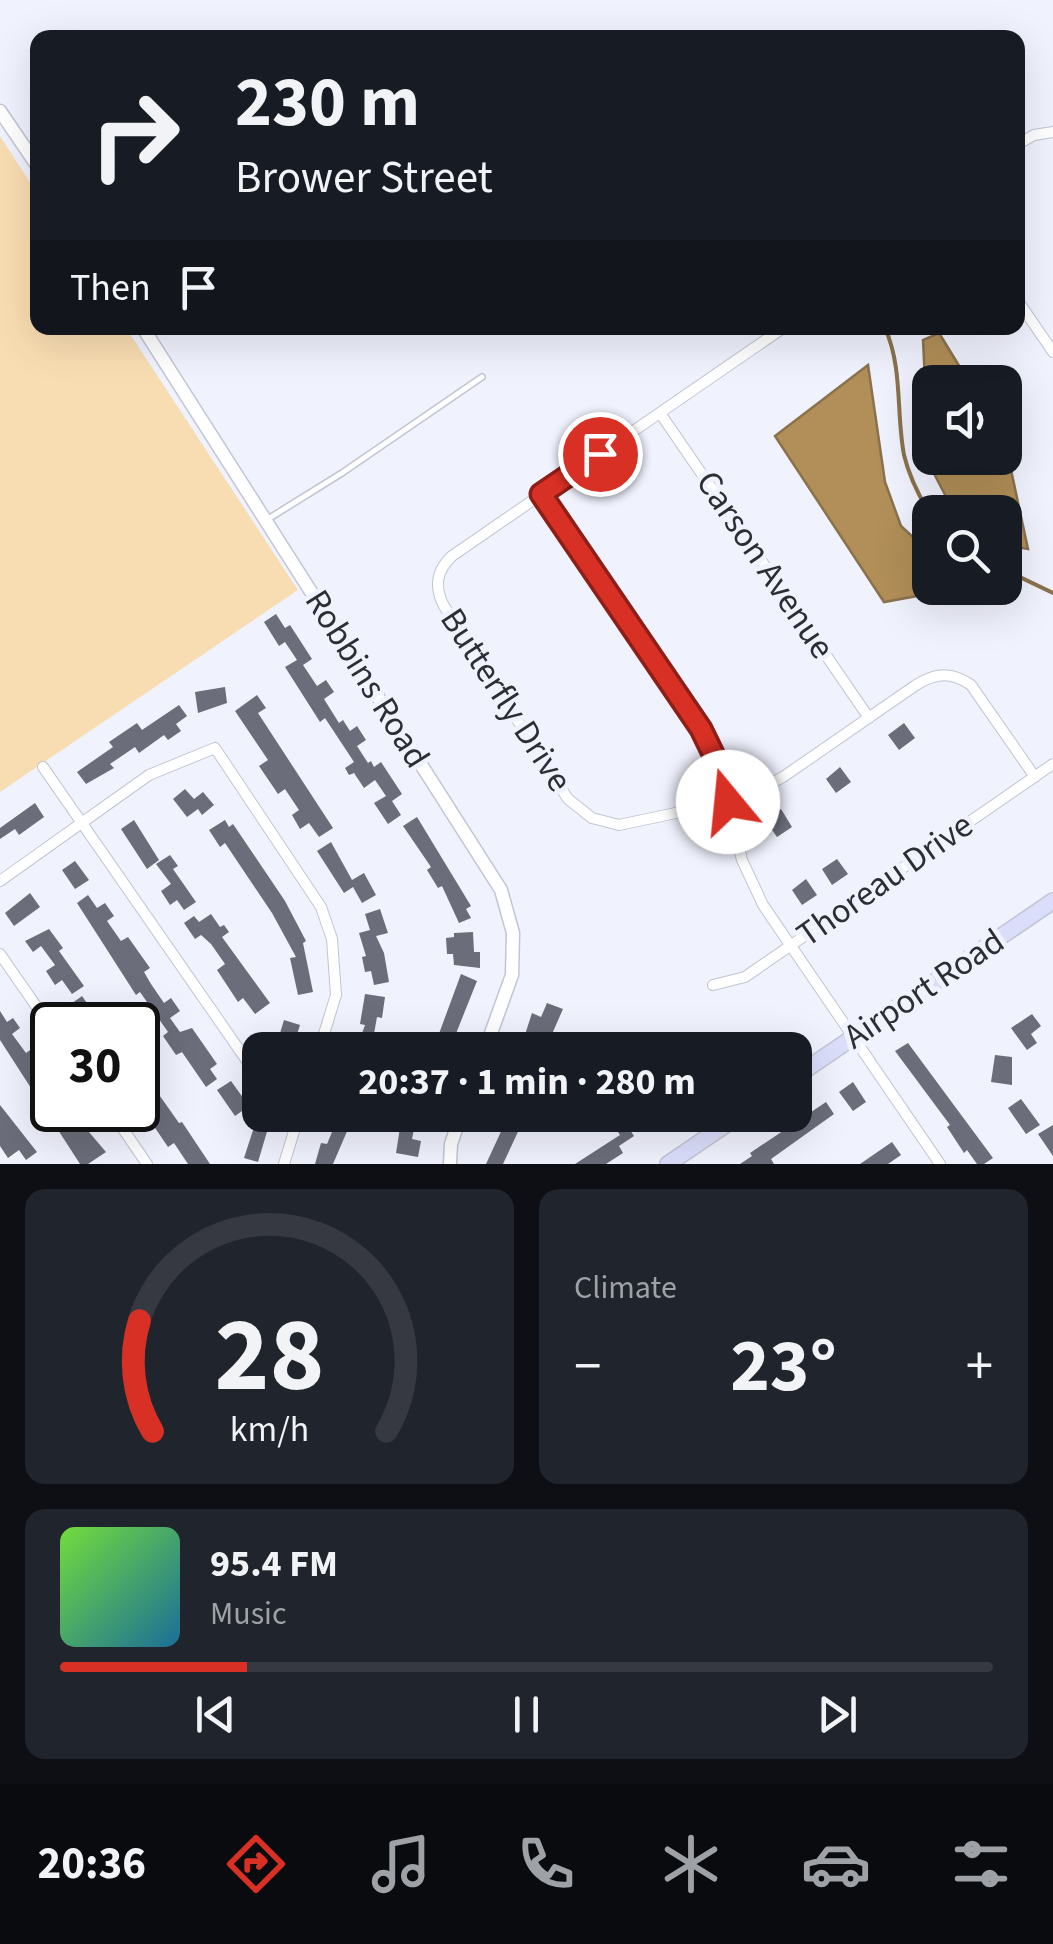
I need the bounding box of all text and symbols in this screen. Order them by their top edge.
text: 230 m [235,53,420,153]
icon: right [70,70,200,200]
text: Brower Street [235,146,493,210]
icon: arrive [171,260,226,315]
text: Then [70,261,151,315]
map controls [912,365,1022,605]
button: sound [912,365,1022,475]
pin [558,412,643,497]
icon: arrive [573,427,628,482]
street label: Carson Avenue [684,461,846,669]
button: search [912,495,1022,605]
street label: Robbins Road [292,580,442,778]
street label: Butterfly Drive [428,598,584,802]
position arrow [676,750,780,854]
street label: Thoreau Drive [787,801,983,959]
street label: Airport Road [834,917,1014,1061]
speed limit sign: 30 [30,1002,160,1132]
text: 20:37 · 1 min · 280 m [358,1055,696,1109]
text: Climate [574,1265,677,1311]
text: 28 [215,1283,324,1431]
text: 23° [730,1313,837,1420]
text: − [574,1328,601,1406]
text: + [966,1328,993,1406]
text: km/h [230,1404,309,1455]
text: 95.4 FM [210,1537,338,1591]
text: Music [210,1591,287,1637]
icon: previous [188,1687,243,1742]
icon: pause [499,1687,554,1742]
icon: next [810,1687,865,1742]
icon: directions [221,1829,291,1899]
icon: music [366,1829,436,1899]
icon: phone [511,1829,581,1899]
icon: climate [656,1829,726,1899]
icon: car [801,1829,871,1899]
icon: filters [946,1829,1016,1899]
text: 20:36 [37,1832,146,1896]

